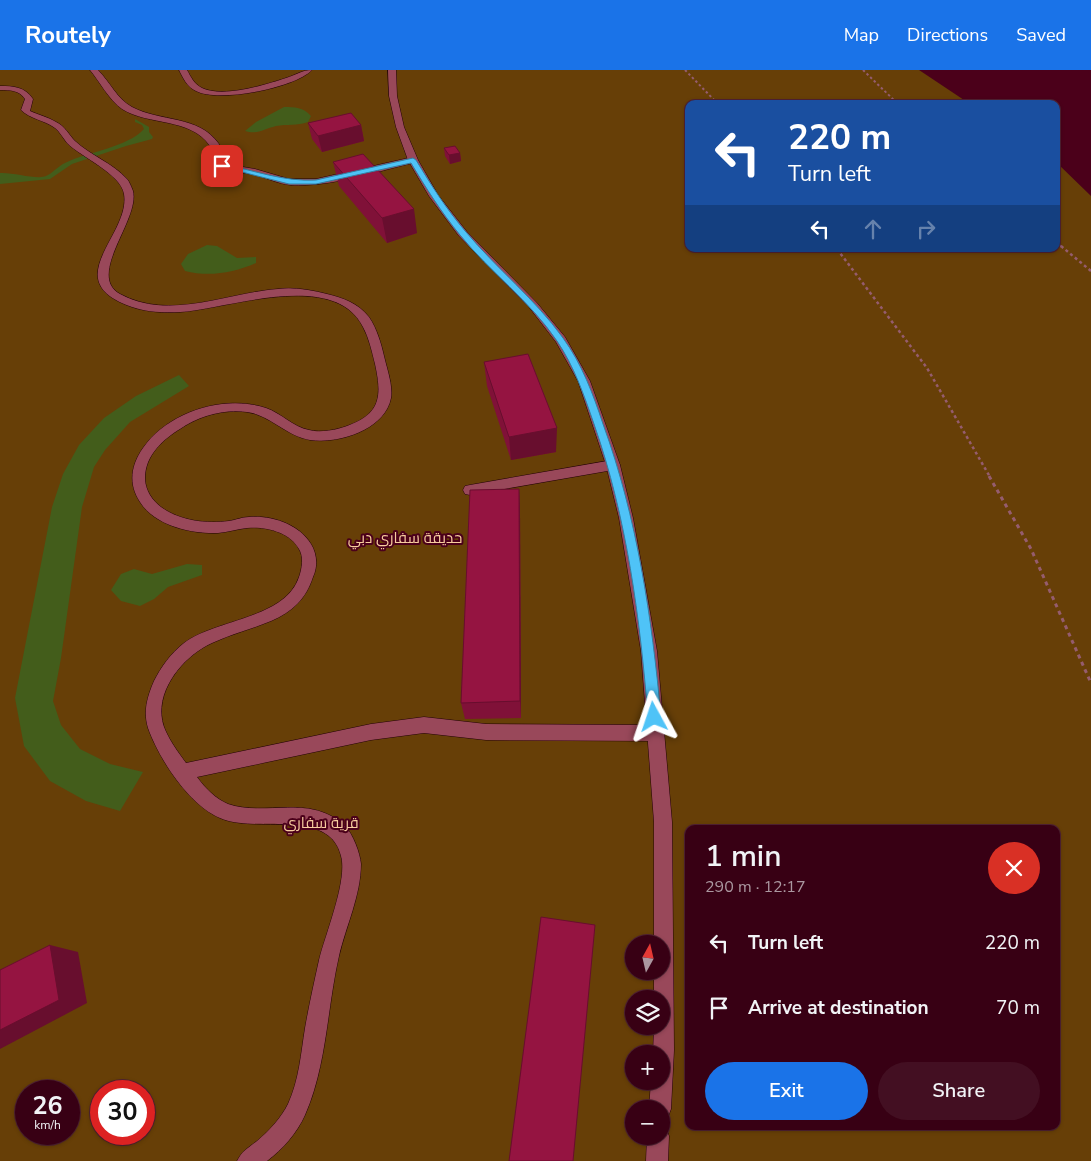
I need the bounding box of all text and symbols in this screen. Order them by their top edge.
text: Routely [25,19,111,51]
text: Map [844,23,879,47]
text: Directions [907,23,988,47]
text: Saved [1016,23,1066,47]
text: 220 m [788,114,891,161]
icon: left [705,120,770,185]
pin [201,145,243,187]
icon: arrive [208,152,236,180]
text: Turn left [788,159,871,189]
icon: left [806,215,834,243]
icon: ahead [859,215,887,243]
icon: right [912,215,940,243]
park label: حديقة سفاري دبي [348,528,462,550]
position arrow [627,690,679,742]
park label: قرية سفاري [283,813,359,835]
text: 1 min [705,836,781,877]
button: close [988,842,1040,894]
text: 290 m · 12:17 [705,876,806,898]
icon: left [705,929,733,957]
text: Turn left [748,930,823,956]
text: 220 m [985,930,1040,956]
north arrow [625,935,670,980]
map controls [625,935,670,1145]
button: layers [625,990,670,1035]
icon: arrive [705,994,733,1022]
text: Arrive at destination [748,995,929,1021]
text: 70 m [996,995,1040,1021]
button: + [625,1045,670,1090]
button: Exit [705,1062,868,1120]
button: Share [878,1062,1040,1120]
speed limit sign: 30 [90,1080,155,1145]
text: 26 [32,1089,63,1123]
button: − [625,1100,670,1145]
text: km/h [34,1117,61,1133]

